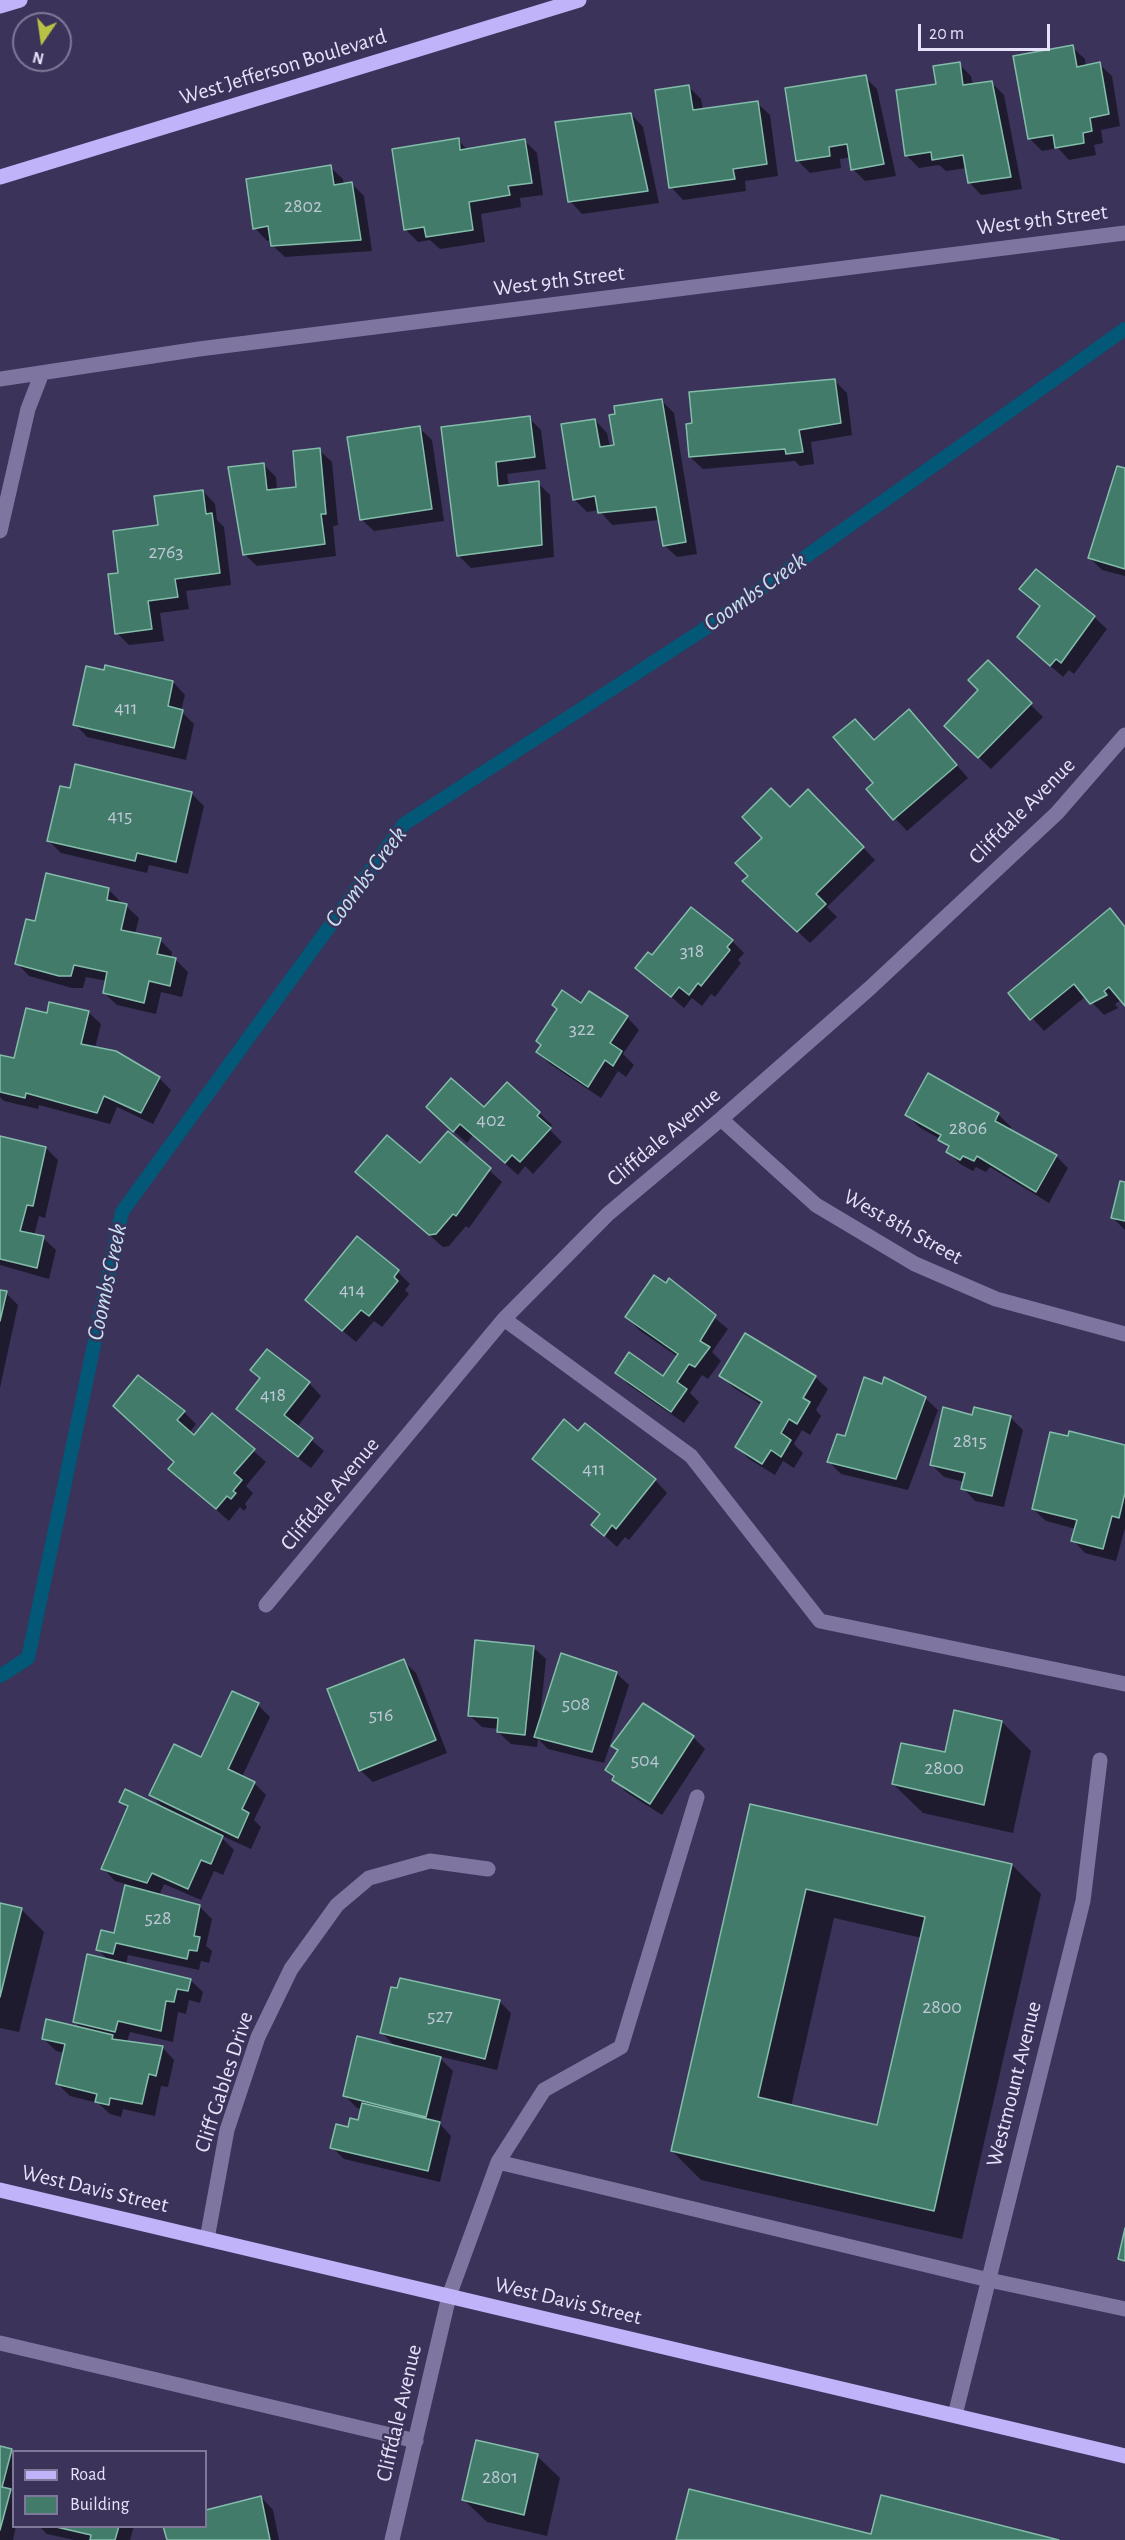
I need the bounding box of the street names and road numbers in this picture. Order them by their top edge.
street label: West Jefferson Boulevard [177,23,389,111]
street label: West 9th Street [975,199,1109,241]
street label: West 9th Street [492,260,626,302]
street label: Cliffdale Avenue [963,752,1081,870]
street label: Cliffdale Avenue [602,1082,726,1192]
street label: West 8th Street [839,1183,967,1271]
street label: Cliffdale Avenue [275,1432,385,1556]
street label: Westmount Avenue [981,1999,1047,2169]
street label: Cliff Gables Drive [189,2008,259,2156]
street label: West Davis Street [19,2159,171,2219]
street label: West Davis Street [492,2271,644,2331]
street label: Cliffdale Avenue [370,2342,428,2484]

